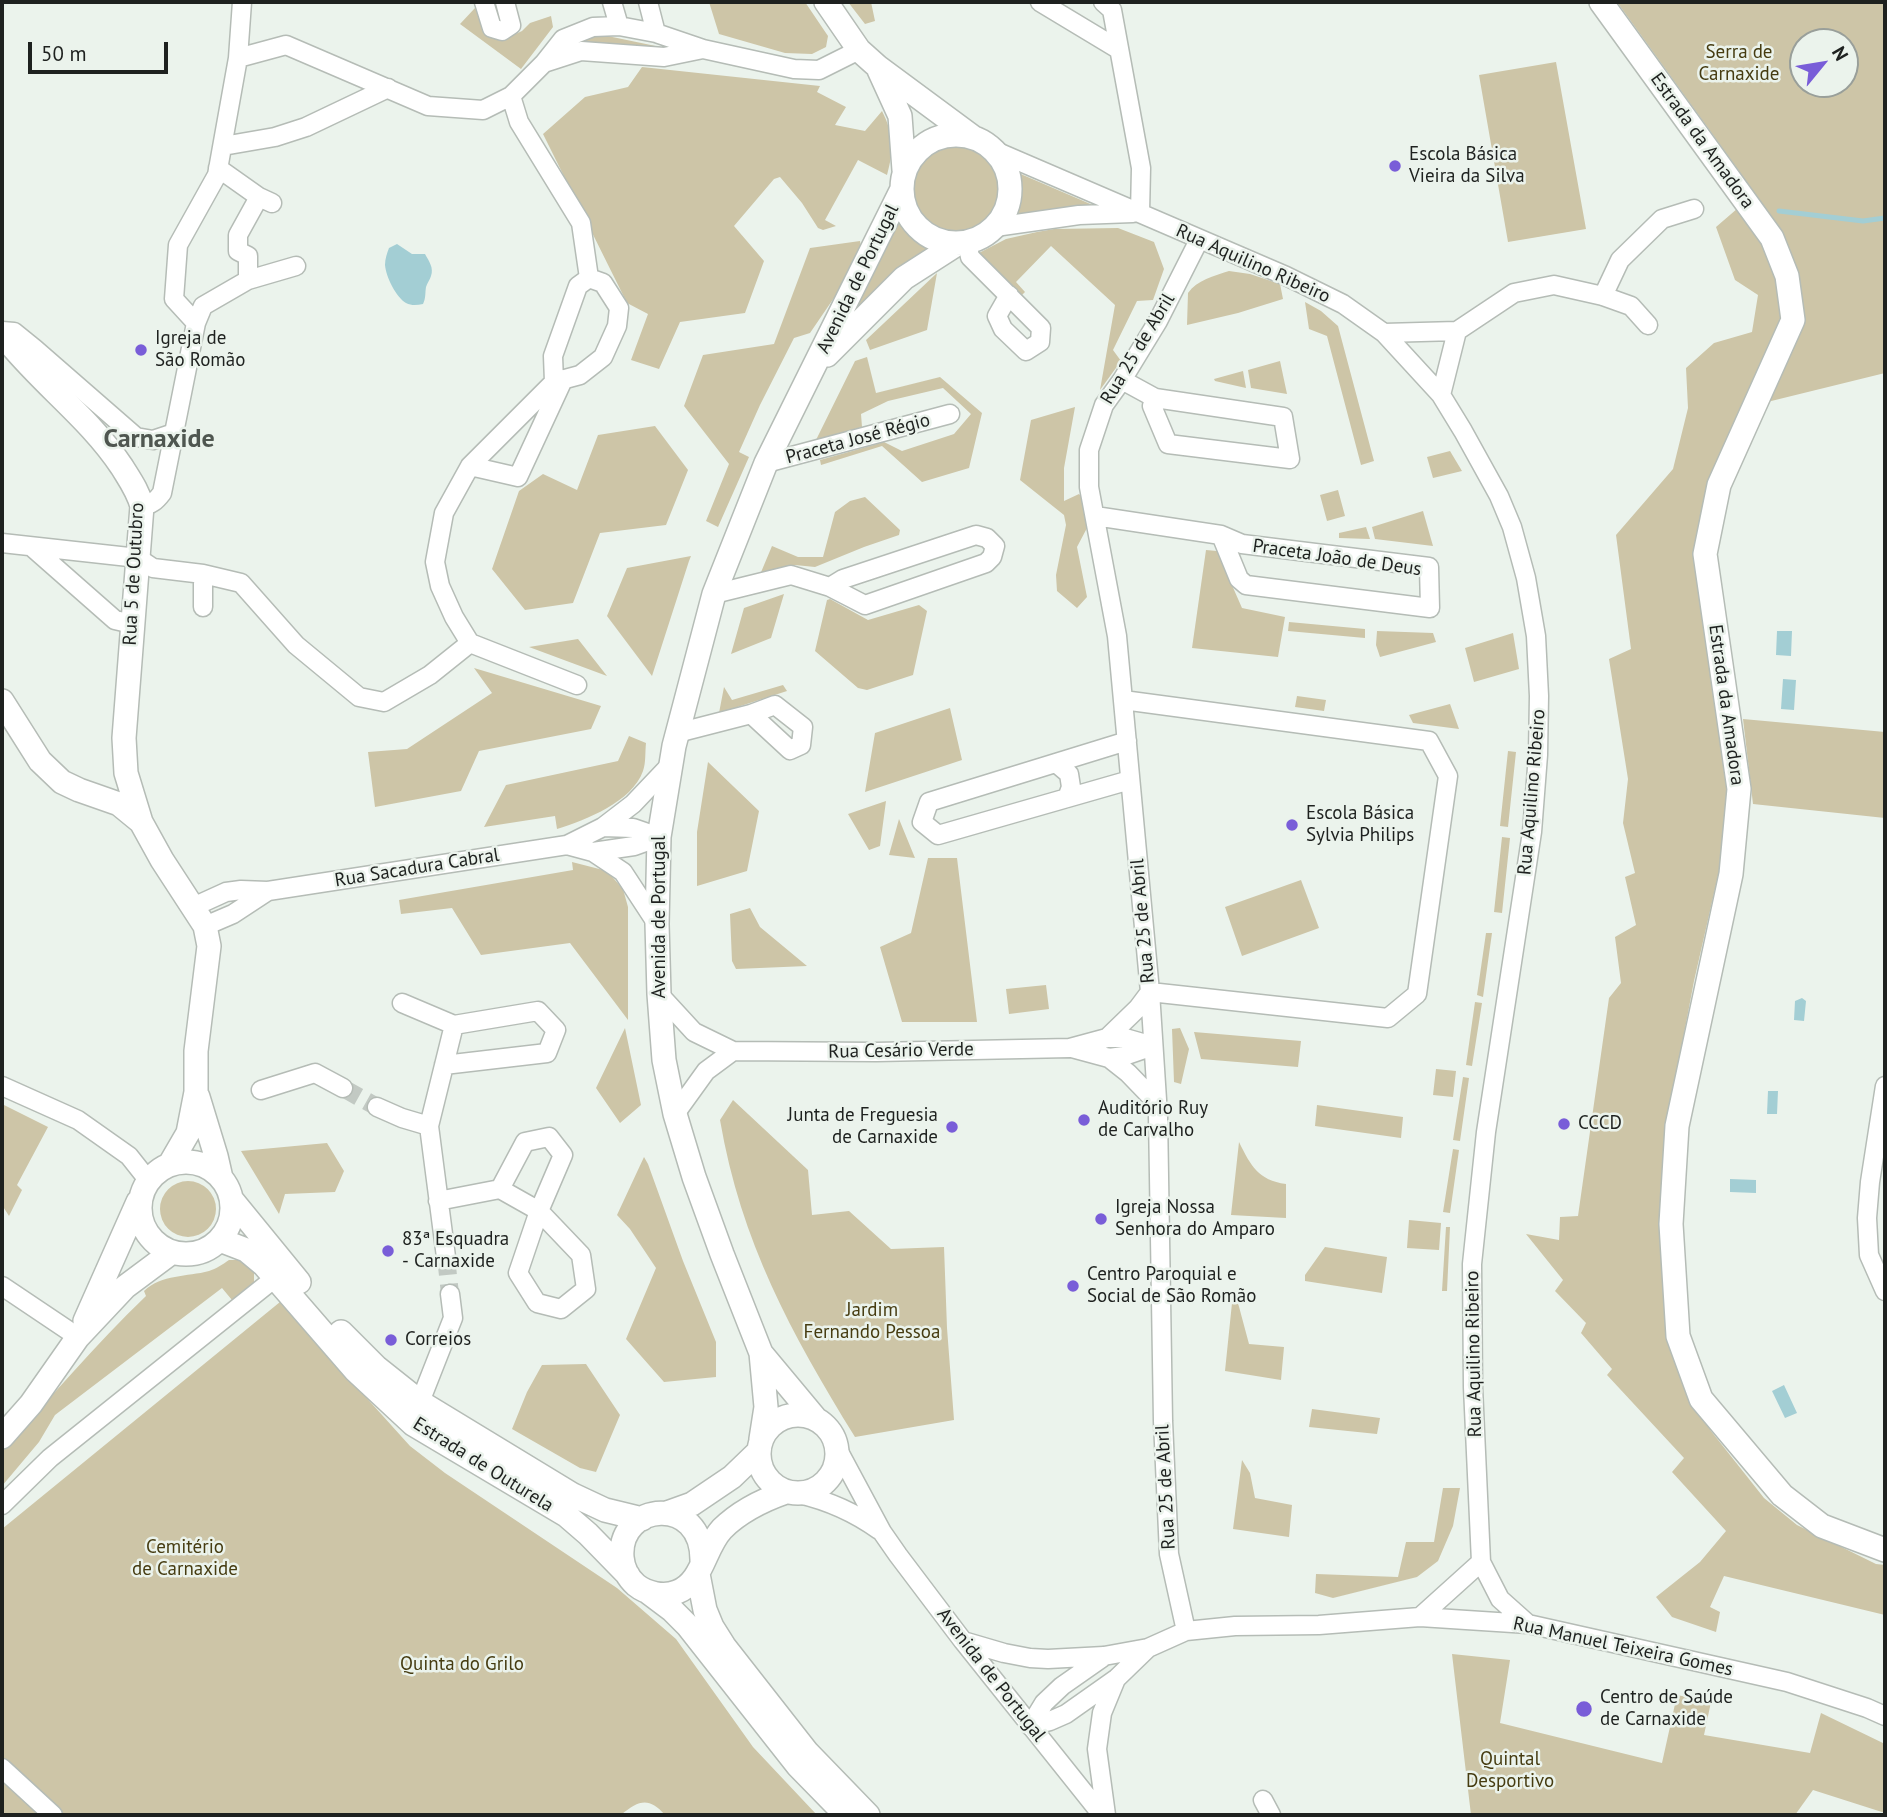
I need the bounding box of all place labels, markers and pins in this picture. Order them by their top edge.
place label: Escola Básica Vieira da Silva [1409,144,1525,188]
marker: Escola Básica Vieira da Silva [1387,158,1403,174]
place label: Igreja de São Romão [155,328,245,372]
marker: Igreja de São Romão [133,342,149,358]
place label: Escola Básica Sylvia Philips [1306,803,1414,847]
marker: Escola Básica Sylvia Philips [1284,817,1300,833]
place label: Auditório Ruy de Carvalho [1098,1098,1208,1142]
place label: Junta de Freguesia de Carnaxide [788,1105,938,1149]
marker: Auditório Ruy de Carvalho [1076,1112,1092,1128]
place label: CCCD [1578,1113,1622,1135]
marker: CCCD [1556,1116,1572,1132]
marker: Junta de Freguesia de Carnaxide [944,1119,960,1135]
place label: Igreja Nossa Senhora do Amparo [1115,1197,1275,1241]
marker: Igreja Nossa Senhora do Amparo [1093,1211,1109,1227]
place label: 83ª Esquadra - Carnaxide [402,1229,509,1273]
marker: 83ª Esquadra - Carnaxide [380,1243,396,1259]
place label: Centro Paroquial e Social de São Romão [1087,1264,1256,1308]
marker: Centro Paroquial e Social de São Romão [1065,1278,1081,1294]
place label: Correios [405,1329,471,1351]
marker: Correios [383,1332,399,1348]
place label: Centro de Saúde de Carnaxide [1600,1687,1733,1731]
marker: Centro de Saúde de Carnaxide [1574,1699,1594,1719]

